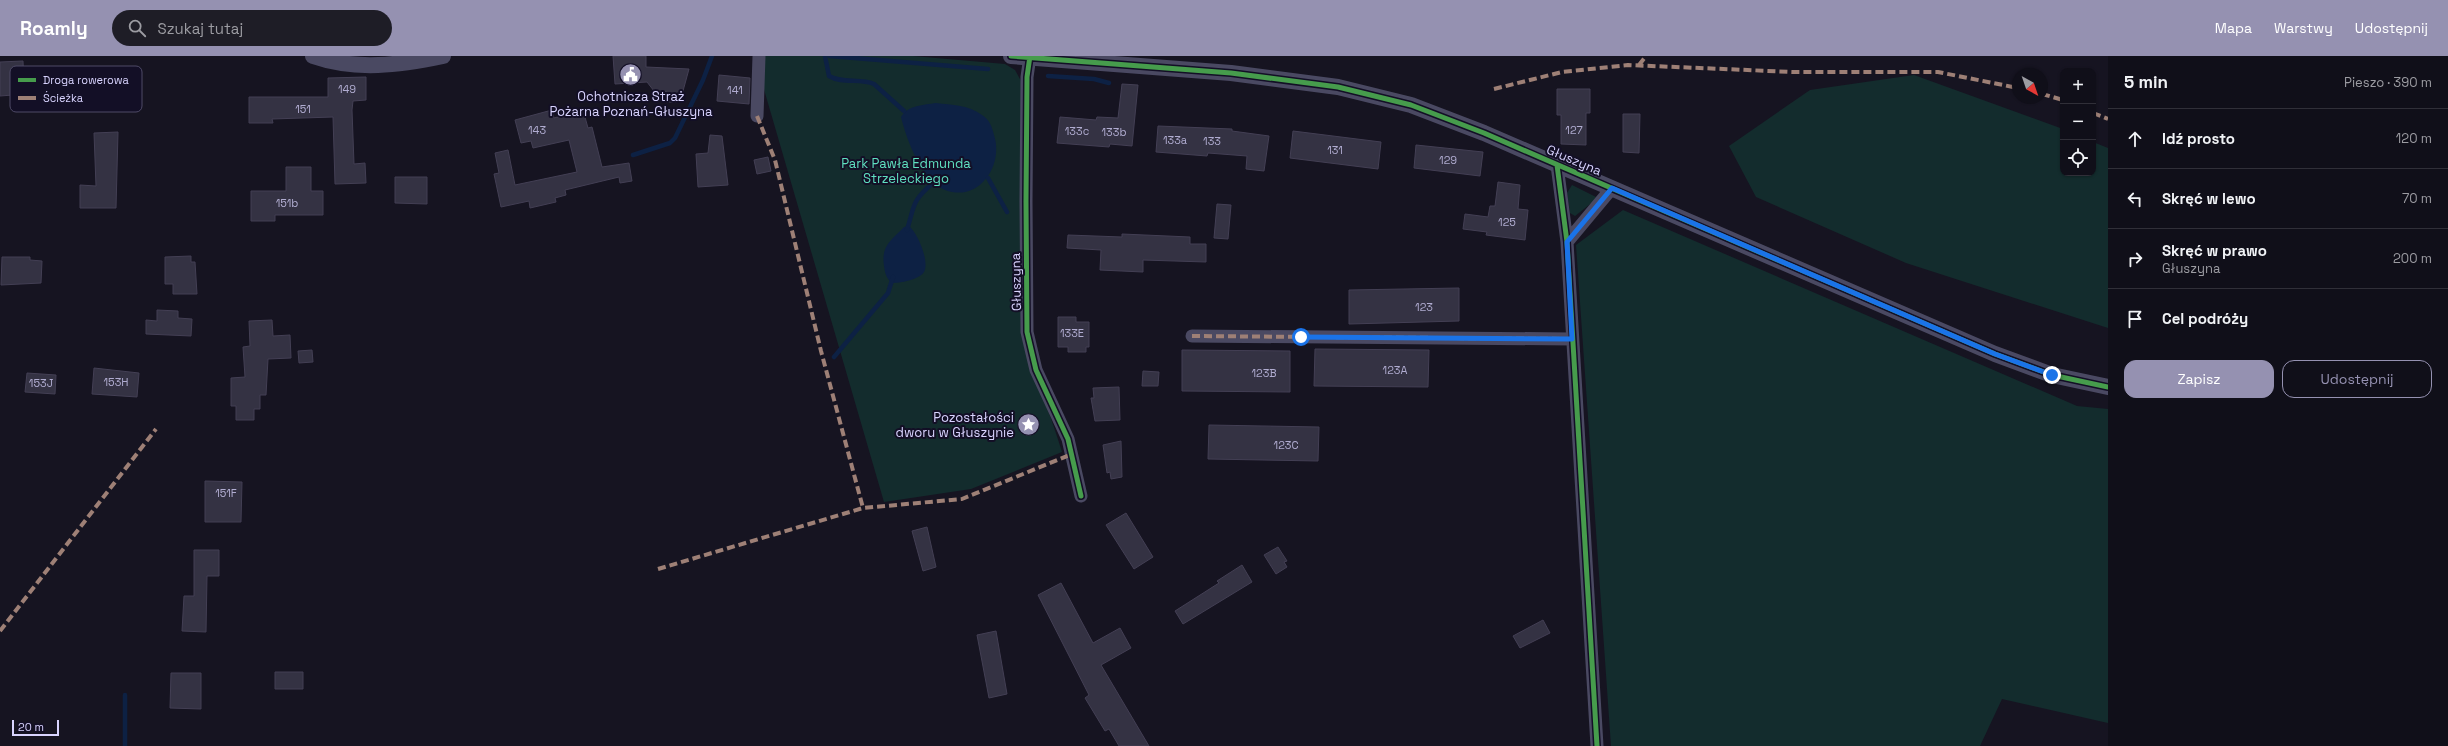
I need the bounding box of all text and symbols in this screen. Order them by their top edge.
search box [112,10,392,46]
text: Roamly [20,16,88,41]
icon: search [126,17,148,39]
text: Szukaj tutaj [158,19,243,38]
text: Mapa [2215,19,2252,37]
text: Warstwy [2274,19,2333,37]
text: Udostępnij [2355,19,2428,37]
public building icon: Ochotnicza Straż Pożarna Poznań-Głuszyna [618,61,644,87]
legend [10,66,142,112]
north arrow [2012,68,2048,104]
map controls [2060,68,2096,176]
button: + [2060,68,2096,104]
text: 5 min [2124,71,2168,93]
text: Droga rowerowa [43,73,129,87]
text: Pieszo · 390 m [2344,74,2432,91]
house number: 149 [338,82,356,96]
house number: 141 [727,83,743,97]
place label: Ochotnicza Straż Pożarna Poznań-Głuszyna [549,88,713,120]
text: Ścieżka [43,90,84,105]
house number: 151 [295,102,311,116]
button: − [2060,104,2096,140]
house number: 143 [528,123,546,137]
house number: 127 [1565,123,1583,137]
house number: 133c [1065,124,1089,138]
house number: 133b [1102,125,1126,139]
icon: ahead [2124,128,2146,150]
text: Idź prosto [2162,129,2235,148]
text: 120 m [2396,130,2432,147]
house number: 133a [1163,133,1188,147]
house number: 133 [1203,134,1221,148]
button: locate [2060,140,2096,176]
street label: Głuszyna [1544,141,1605,179]
house number: 131 [1327,143,1343,157]
house number: 129 [1439,153,1457,167]
park label: Park Pawła Edmunda Strzeleckiego [841,155,971,187]
icon: left [2124,188,2146,210]
text: Skręć w lewo [2162,189,2256,208]
text: 70 m [2402,190,2432,207]
house number: 151b [276,196,298,210]
house number: 125 [1498,215,1516,229]
text: Skręć w prawo [2162,241,2267,260]
icon: right [2124,248,2146,270]
text: 200 m [2393,250,2432,267]
street label: Głuszyna [1007,252,1025,311]
text: Głuszyna [2162,260,2220,277]
house number: 123 [1415,300,1433,314]
icon: arrive [2124,308,2146,330]
text: Cel podróży [2162,309,2248,328]
house number: 133E [1060,326,1084,340]
route start [1292,328,1310,346]
button: Zapisz [2124,360,2274,398]
button: Udostępnij [2282,360,2432,398]
house number: 123A [1383,363,1407,377]
house number: 123B [1251,366,1277,380]
route end [2043,366,2061,384]
house number: 153H [103,375,129,389]
house number: 153J [29,376,54,390]
place label: Pozostałości dworu w Głuszynie [896,409,1014,441]
place icon: Pozostałości dworu w Głuszynie [1016,411,1042,437]
house number: 123C [1274,438,1298,452]
house number: 151F [215,486,237,500]
scale bar [12,718,59,737]
text: 20 m [18,720,44,734]

